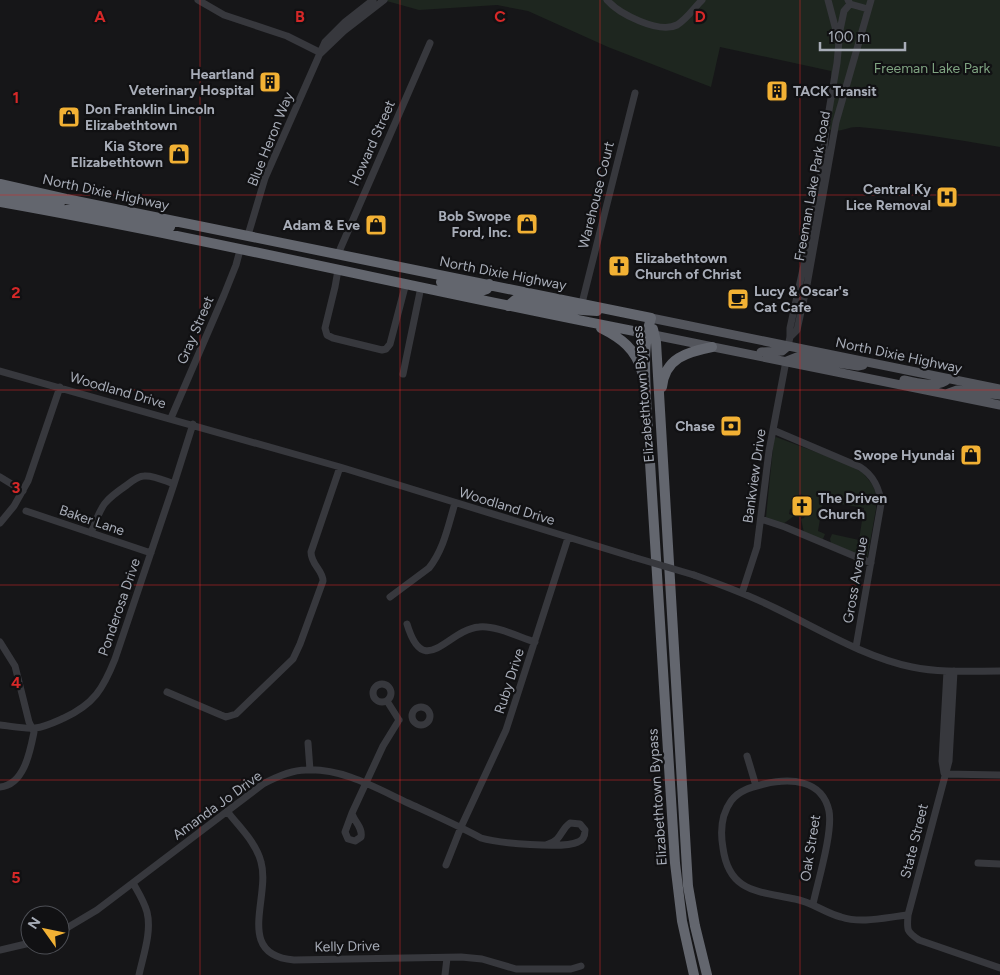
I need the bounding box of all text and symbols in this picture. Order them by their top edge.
text: A [94,7,106,26]
text: B [295,7,305,26]
text: C [494,7,506,26]
text: D [694,7,706,26]
scale bar [820,20,905,52]
text: 100 m [828,28,870,46]
park label: Freeman Lake Park [874,60,990,77]
place label: Heartland Veterinary Hospital [129,66,254,99]
building icon: Heartland Veterinary Hospital [258,70,282,94]
building icon: TACK Transit [765,79,789,103]
place label: TACK Transit [793,83,877,100]
text: 1 [13,88,19,107]
street label: Blue Heron Way [244,89,297,189]
street label: Howard Street [346,98,399,189]
place label: Don Franklin Lincoln Elizabethtown [85,101,215,134]
shop icon: Don Franklin Lincoln Elizabethtown [57,105,81,129]
street label: Freeman Lake Park Road [791,110,834,263]
place label: Kia Store Elizabethtown [71,138,163,171]
street label: Warehouse Court [575,140,618,250]
shop icon: Kia Store Elizabethtown [167,142,191,166]
street label: North Dixie Highway [41,171,171,214]
place label: Central Ky Lice Removal [846,181,932,214]
hospital icon: Central Ky Lice Removal [935,185,959,209]
place label: Bob Swope Ford, Inc. [438,208,511,241]
shop icon: Bob Swope Ford, Inc. [515,212,539,236]
shop icon: Adam & Eve [364,213,388,237]
place label: Adam & Eve [283,217,360,234]
place label: Elizabethtown Church of Christ [635,250,742,283]
street label: North Dixie Highway [438,253,568,294]
church icon: Elizabethtown Church of Christ [607,254,631,278]
text: 2 [11,283,21,302]
place label: Lucy & Oscar's Cat Cafe [754,283,849,316]
cafe icon: Lucy & Oscar's Cat Cafe [726,287,750,311]
street label: Gray Street [173,294,217,367]
street label: Elizabethtown Bypass [629,325,658,463]
street label: North Dixie Highway [834,334,964,377]
street label: Woodland Drive [68,369,168,412]
bank icon: Chase [719,414,743,438]
place label: Chase [675,418,715,435]
street label: Bankview Drive [739,427,770,524]
shop icon: Swope Hyundai [959,443,983,467]
place label: Swope Hyundai [853,447,955,464]
text: 3 [12,478,21,497]
street label: Woodland Drive [457,484,557,529]
place label: The Driven Church [818,490,887,523]
church icon: The Driven Church [790,494,814,518]
street label: Baker Lane [57,501,127,540]
street label: Gross Avenue [840,535,872,625]
street label: Ponderosa Drive [95,556,144,658]
street label: Ruby Drive [491,646,528,716]
text: 4 [11,673,21,692]
street label: Elizabethtown Bypass [644,728,671,866]
street label: Amanda Jo Drive [169,767,266,844]
street label: State Street [897,802,932,880]
street label: Oak Street [797,813,824,883]
text: 5 [11,868,21,887]
north arrow [20,905,70,955]
text: N [24,914,45,932]
street label: Kelly Drive [314,937,380,956]

